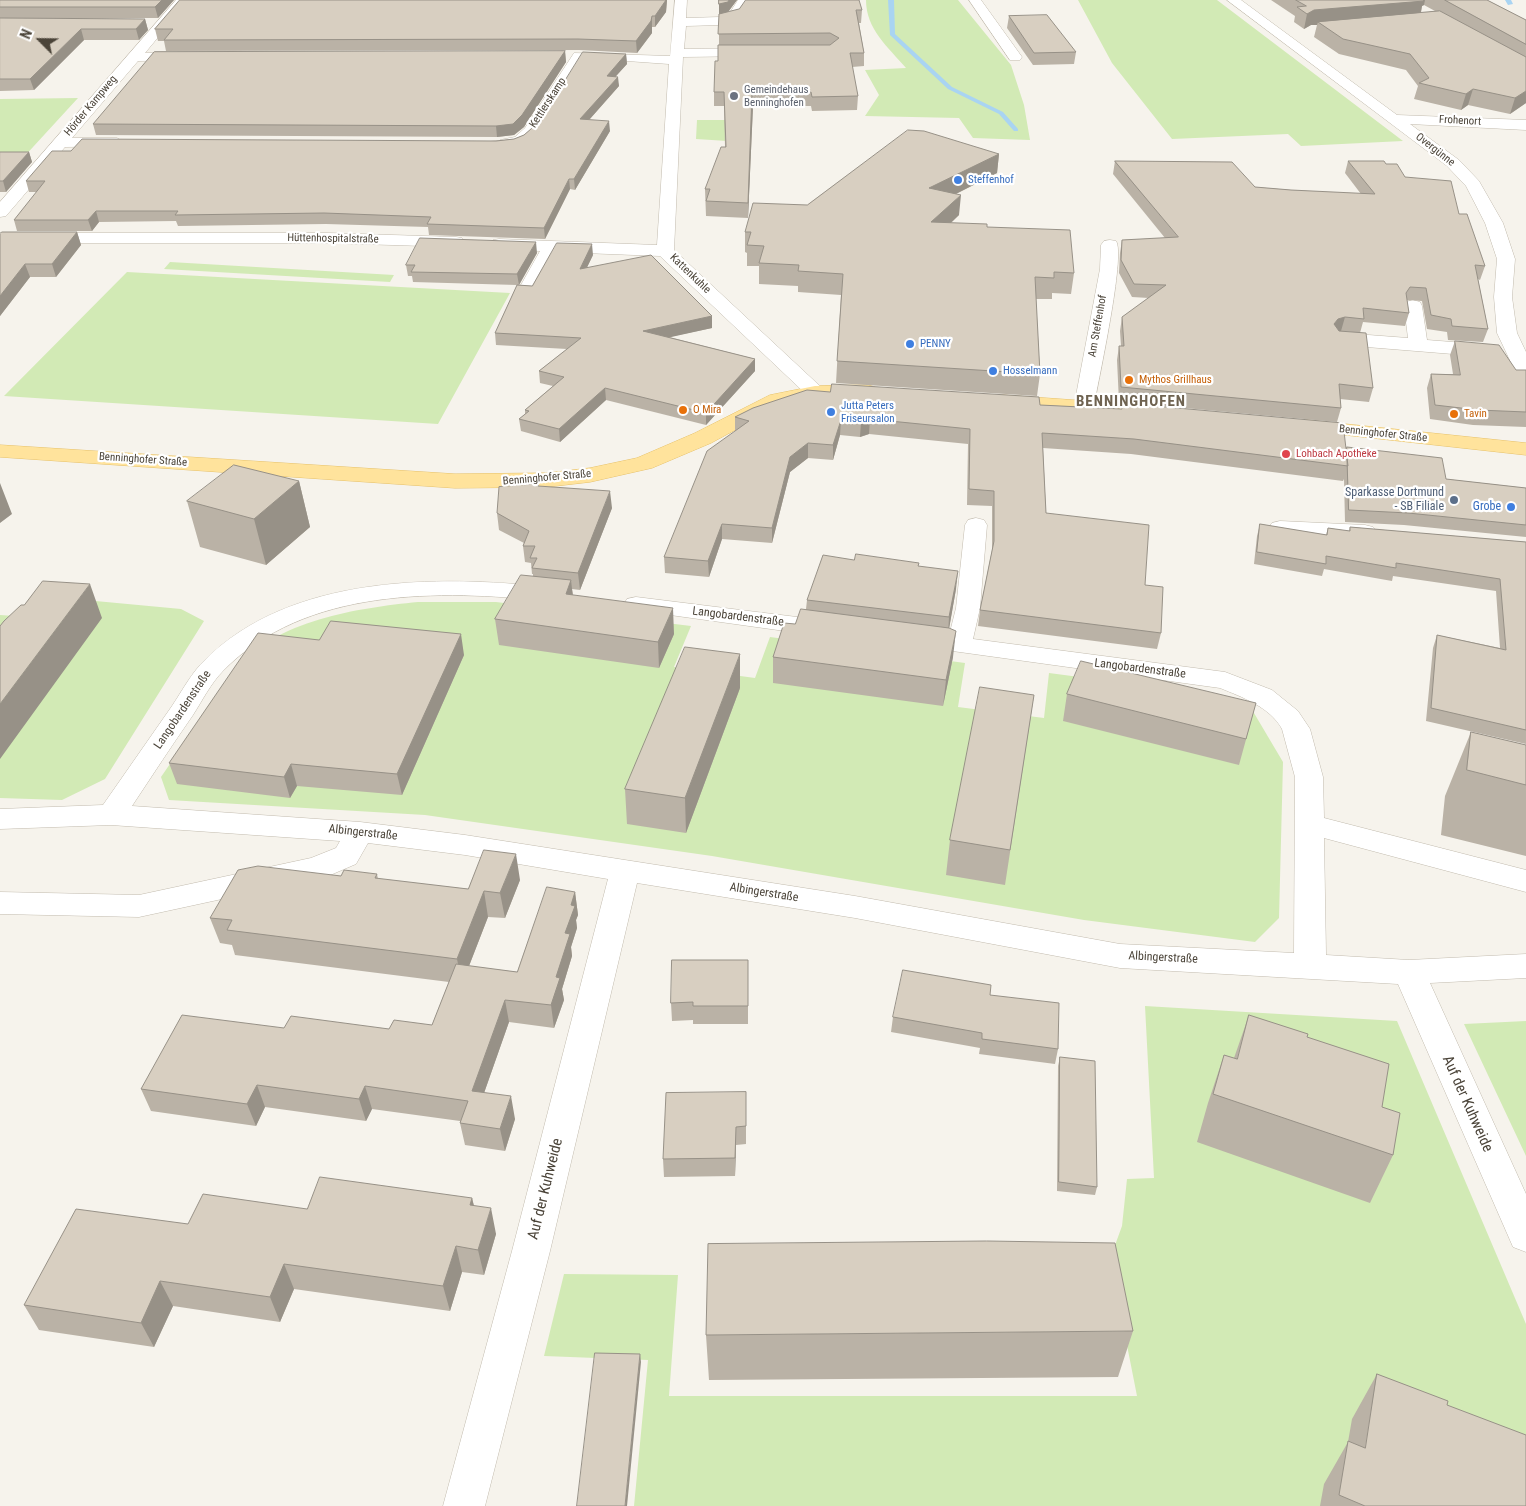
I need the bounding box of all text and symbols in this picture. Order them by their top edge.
north arrow [15,15,65,65]
text: N [17,27,35,41]
street label: Hörder Kampweg [62,73,120,139]
street label: Kettlerskamp [527,75,569,131]
place label: Gemeindehaus Benninghofen [744,83,808,109]
marker: Gemeindehaus Benninghofen [728,90,740,102]
street label: Frohenort [1439,113,1481,129]
street label: Overgünne [1413,131,1457,169]
place label: Steffenhof [968,173,1014,187]
marker: Steffenhof [952,174,964,186]
street label: Hüttenhospitalstraße [287,232,379,246]
street label: Kattenkuhle [667,251,713,297]
street label: Am Steffenhof [1086,294,1110,358]
place label: PENNY [920,337,951,351]
marker: PENNY [904,338,916,350]
place label: Hosselmann [1003,364,1057,378]
marker: Hosselmann [987,365,999,377]
place label: Mythos Grillhaus [1139,373,1212,387]
marker: Mythos Grillhaus [1123,374,1135,386]
district label: BENNINGHOFEN [1074,393,1188,411]
place label: Jutta Peters Friseursalon [841,399,895,425]
place label: O Mira [693,403,721,417]
marker: O Mira [677,404,689,416]
marker: Jutta Peters Friseursalon [825,406,837,418]
place label: Tavin [1464,407,1487,421]
marker: Tavin [1448,408,1460,420]
street label: Benninghofer Straße [1338,423,1428,445]
place label: Lohbach Apotheke [1296,447,1377,461]
marker: Lohbach Apotheke [1280,448,1292,460]
street label: Benninghofer Straße [98,450,188,470]
street label: Benninghofer Straße [502,468,592,488]
place label: Sparkasse Dortmund - SB Filiale [1345,486,1444,514]
marker: Sparkasse Dortmund - SB Filiale [1448,494,1460,506]
place label: Grobe [1473,500,1501,514]
marker: Grobe [1505,501,1517,513]
street label: Langobardenstraße [692,604,784,630]
street label: Langobardenstraße [1094,656,1186,682]
street label: Langobardenstraße [151,668,215,752]
street label: Albingerstraße [328,822,398,844]
street label: Albingerstraße [729,880,799,906]
street label: Albingerstraße [1128,949,1198,967]
street label: Auf der Kuhweide [1438,1053,1496,1155]
street label: Auf der Kuhweide [525,1137,567,1241]

